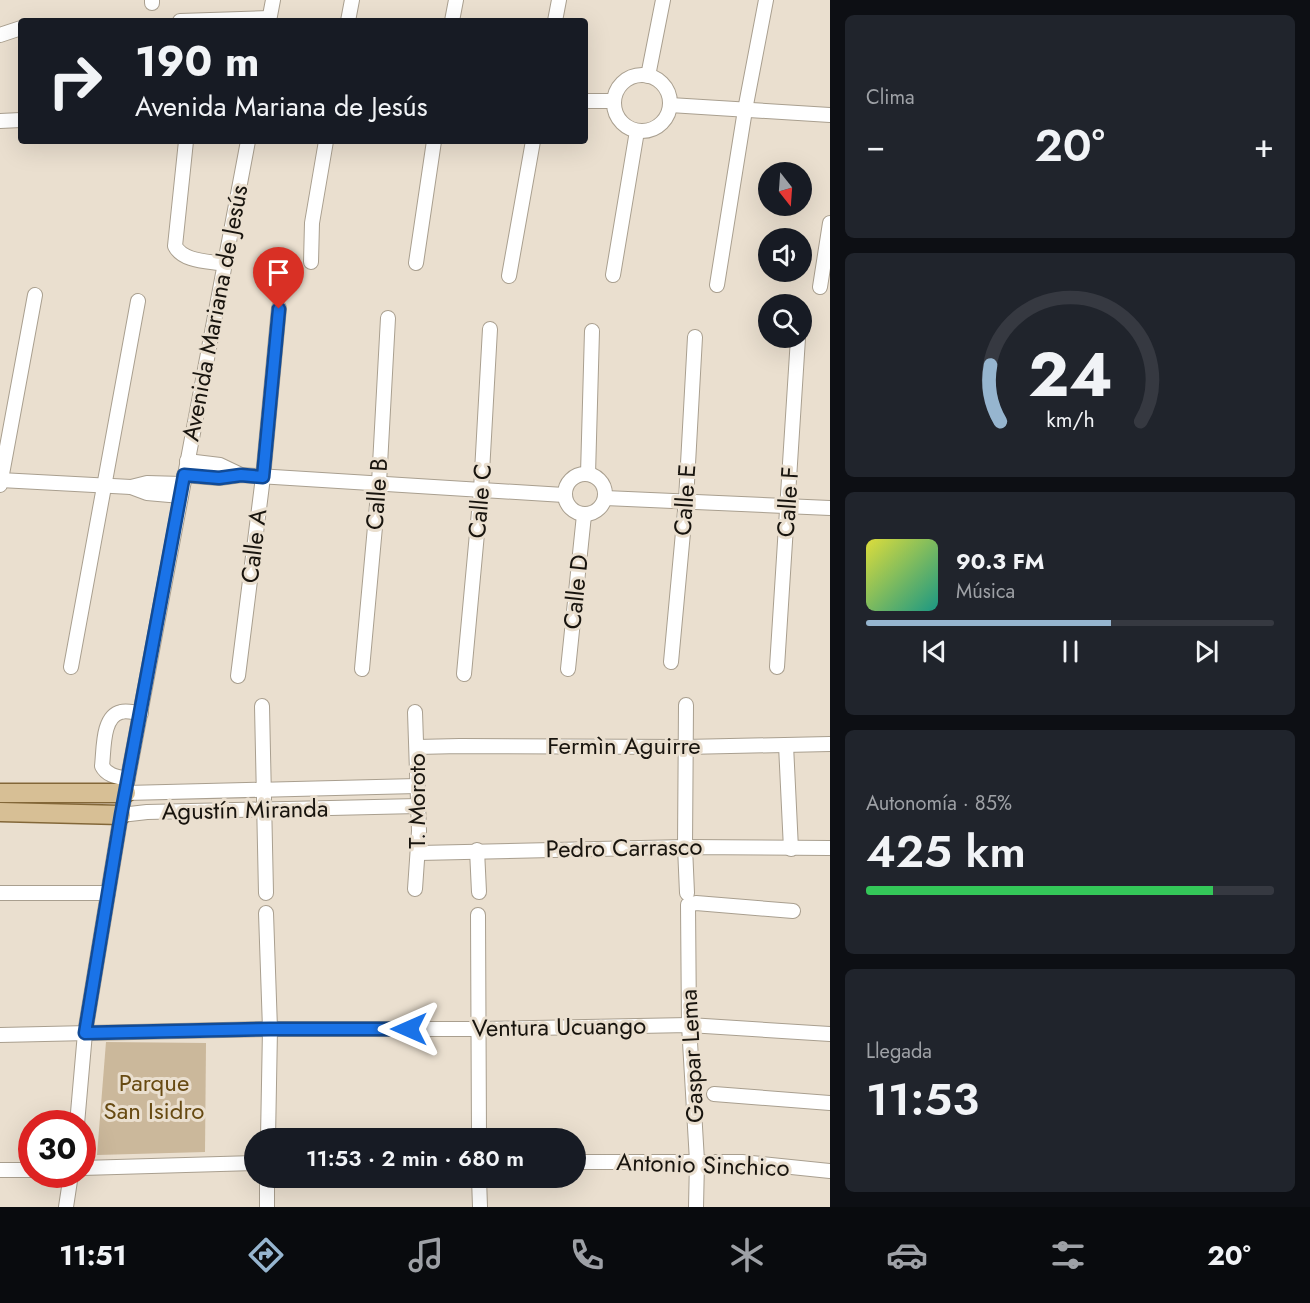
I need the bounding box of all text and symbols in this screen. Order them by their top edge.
text: 190 m [135,31,259,92]
icon: right [36,42,114,120]
text: Clima [866,83,915,112]
text: Avenida Mariana de Jesús [135,87,428,126]
text: 20° [1034,113,1105,178]
text: − [866,122,885,169]
text: + [1254,122,1274,169]
north arrow [758,162,812,216]
map controls [758,162,812,348]
street label: Avenida Mariana de Jesús [173,182,257,444]
button: sound [758,228,812,282]
pin [253,247,304,309]
icon: arrive [262,256,295,289]
button: search [758,294,812,348]
text: 24 [1028,329,1112,419]
text: km/h [1046,405,1094,436]
street label: Calle B [357,457,396,531]
street label: Calle C [459,462,500,540]
street label: Calle E [665,463,704,537]
street label: Calle F [768,466,807,538]
street label: Calle A [232,507,275,585]
text: 90.3 FM [956,545,1044,577]
street label: Calle D [554,553,597,631]
text: Música [956,577,1015,606]
icon: previous [918,635,951,668]
icon: pause [1054,635,1087,668]
icon: next [1190,635,1223,668]
street label: Fermìn Aguirre [547,728,701,763]
street label: T. Moroto [399,753,434,849]
text: Autonomía · 85% [866,789,1012,818]
street label: Agustín Miranda [161,791,329,828]
text: 425 km [866,819,1026,884]
street label: Pedro Carrasco [545,829,703,866]
street label: Gaspar Lema [671,988,712,1124]
position arrow [377,997,441,1061]
street label: Ventura Ucuango [472,1007,646,1046]
text: Llegada [866,1037,932,1066]
park label: Parque San Isidro [104,1065,204,1128]
text: 11:53 [866,1067,979,1132]
speed limit sign: 30 [18,1110,96,1188]
text: 11:53 · 2 min · 680 m [306,1142,524,1174]
street label: Antonio Sinchico [616,1144,790,1185]
icon: directions [245,1234,287,1276]
icon: music [405,1234,447,1276]
icon: phone [566,1234,608,1276]
icon: climate [726,1234,768,1276]
icon: car [886,1234,928,1276]
icon: filters [1047,1234,1089,1276]
text: 11:51 [59,1236,127,1275]
text: 20° [1207,1236,1251,1275]

